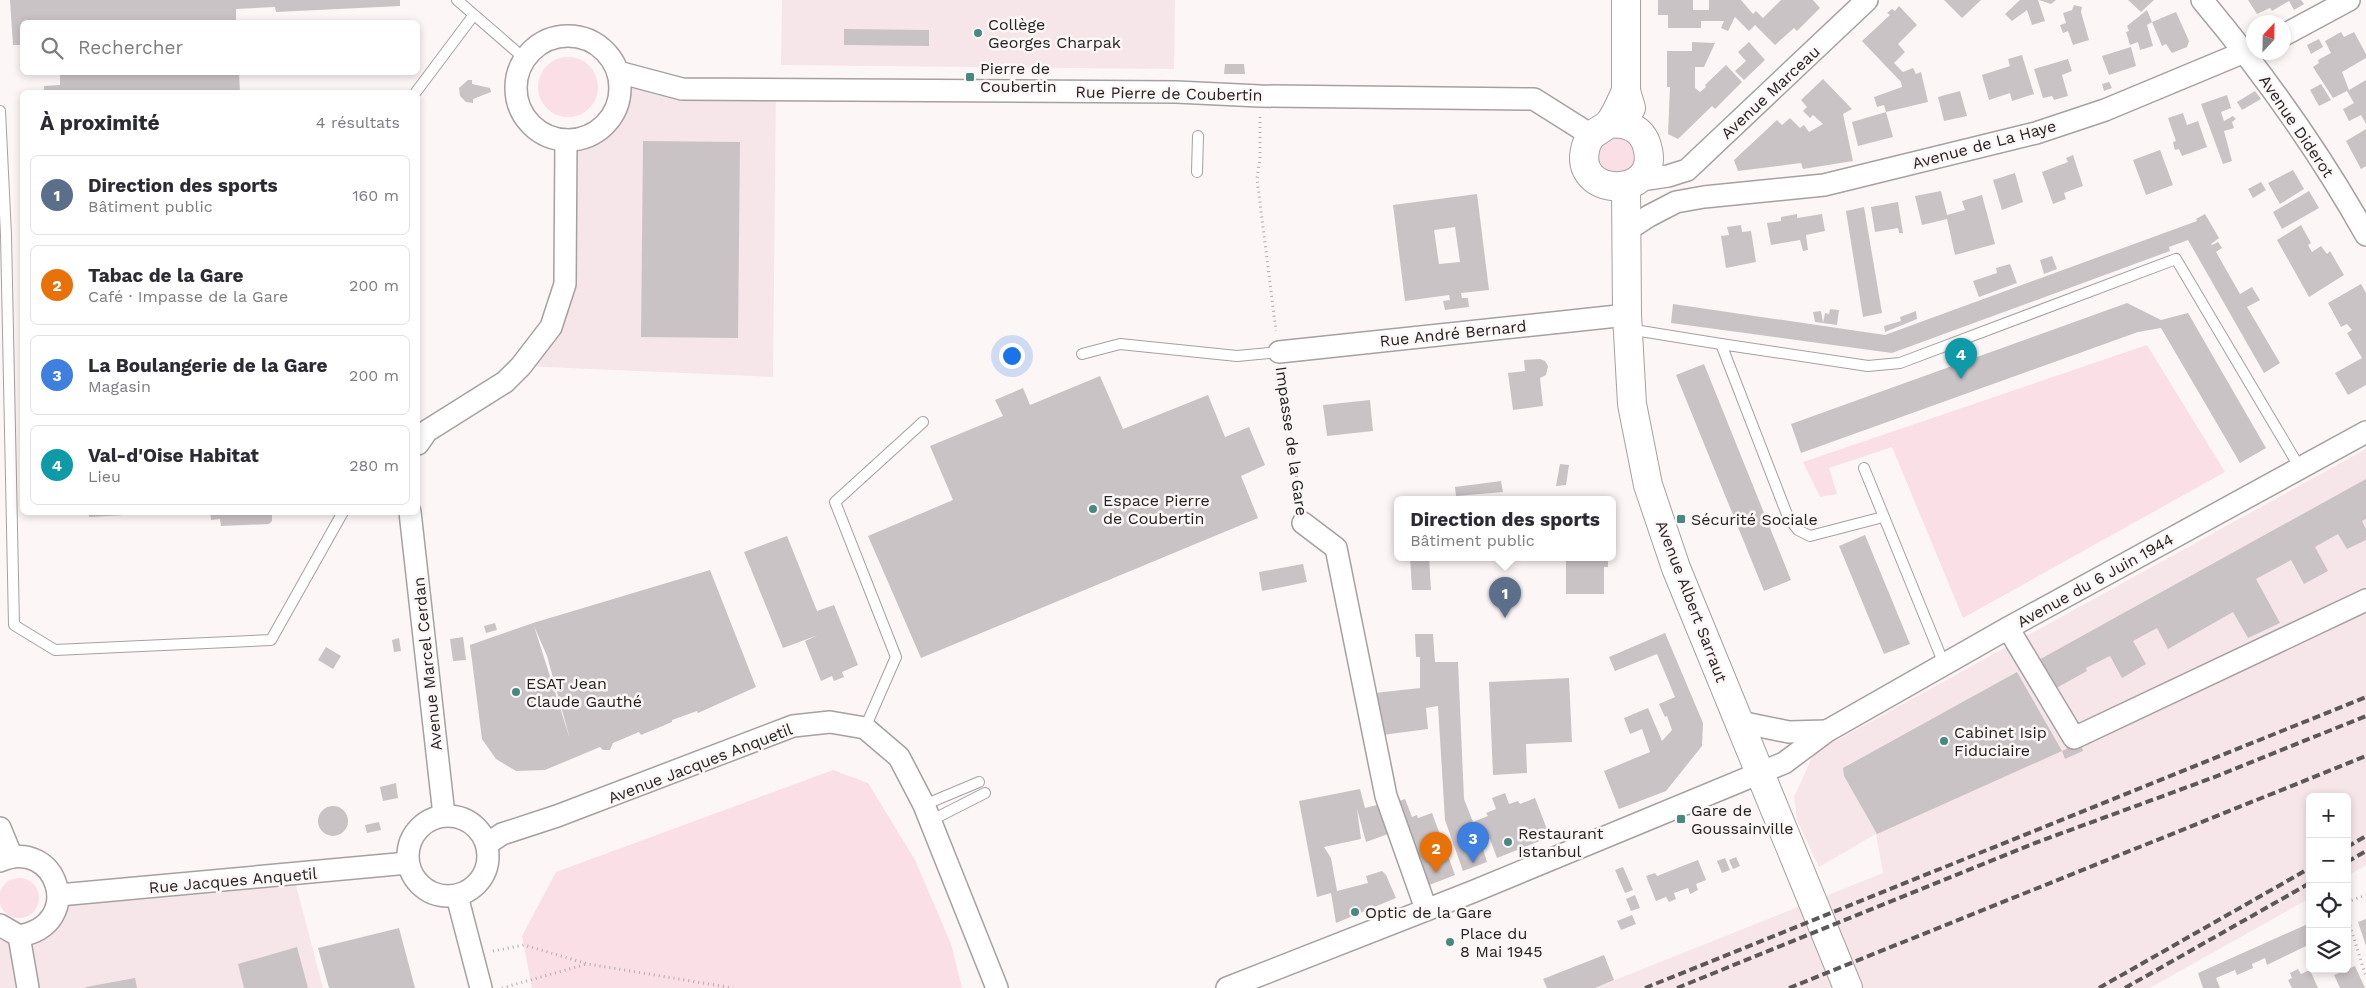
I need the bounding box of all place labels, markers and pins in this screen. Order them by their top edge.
place label: Collège Georges Charpak [988,15,1121,52]
marker: Collège Georges Charpak [972,27,984,39]
place label: Pierre de Coubertin [980,59,1057,96]
marker: Pierre de Coubertin [964,71,976,83]
pin: 4 [1945,338,1977,379]
place label: Espace Pierre de Coubertin [1103,491,1210,528]
marker: Espace Pierre de Coubertin [1087,503,1099,515]
place label: Sécurité Sociale [1691,510,1818,529]
marker: Sécurité Sociale [1675,513,1687,525]
pin: 1 [1489,577,1521,618]
place label: ESAT Jean Claude Gauthé [526,674,642,711]
marker: ESAT Jean Claude Gauthé [510,686,522,698]
place label: Cabinet Isip Fiduciaire [1954,723,2047,760]
marker: Cabinet Isip Fiduciaire [1938,735,1950,747]
place label: Gare de Goussainville [1691,801,1794,838]
marker: Gare de Goussainville [1675,813,1687,825]
pin: 3 [1457,822,1489,863]
place label: Restaurant Istanbul [1518,824,1604,861]
pin: 2 [1420,832,1452,873]
marker: Restaurant Istanbul [1502,836,1514,848]
place label: Optic de la Gare [1365,903,1492,922]
marker: Optic de la Gare [1349,906,1361,918]
place label: Place du 8 Mai 1945 [1460,924,1543,961]
marker: Place du 8 Mai 1945 [1444,936,1456,948]

